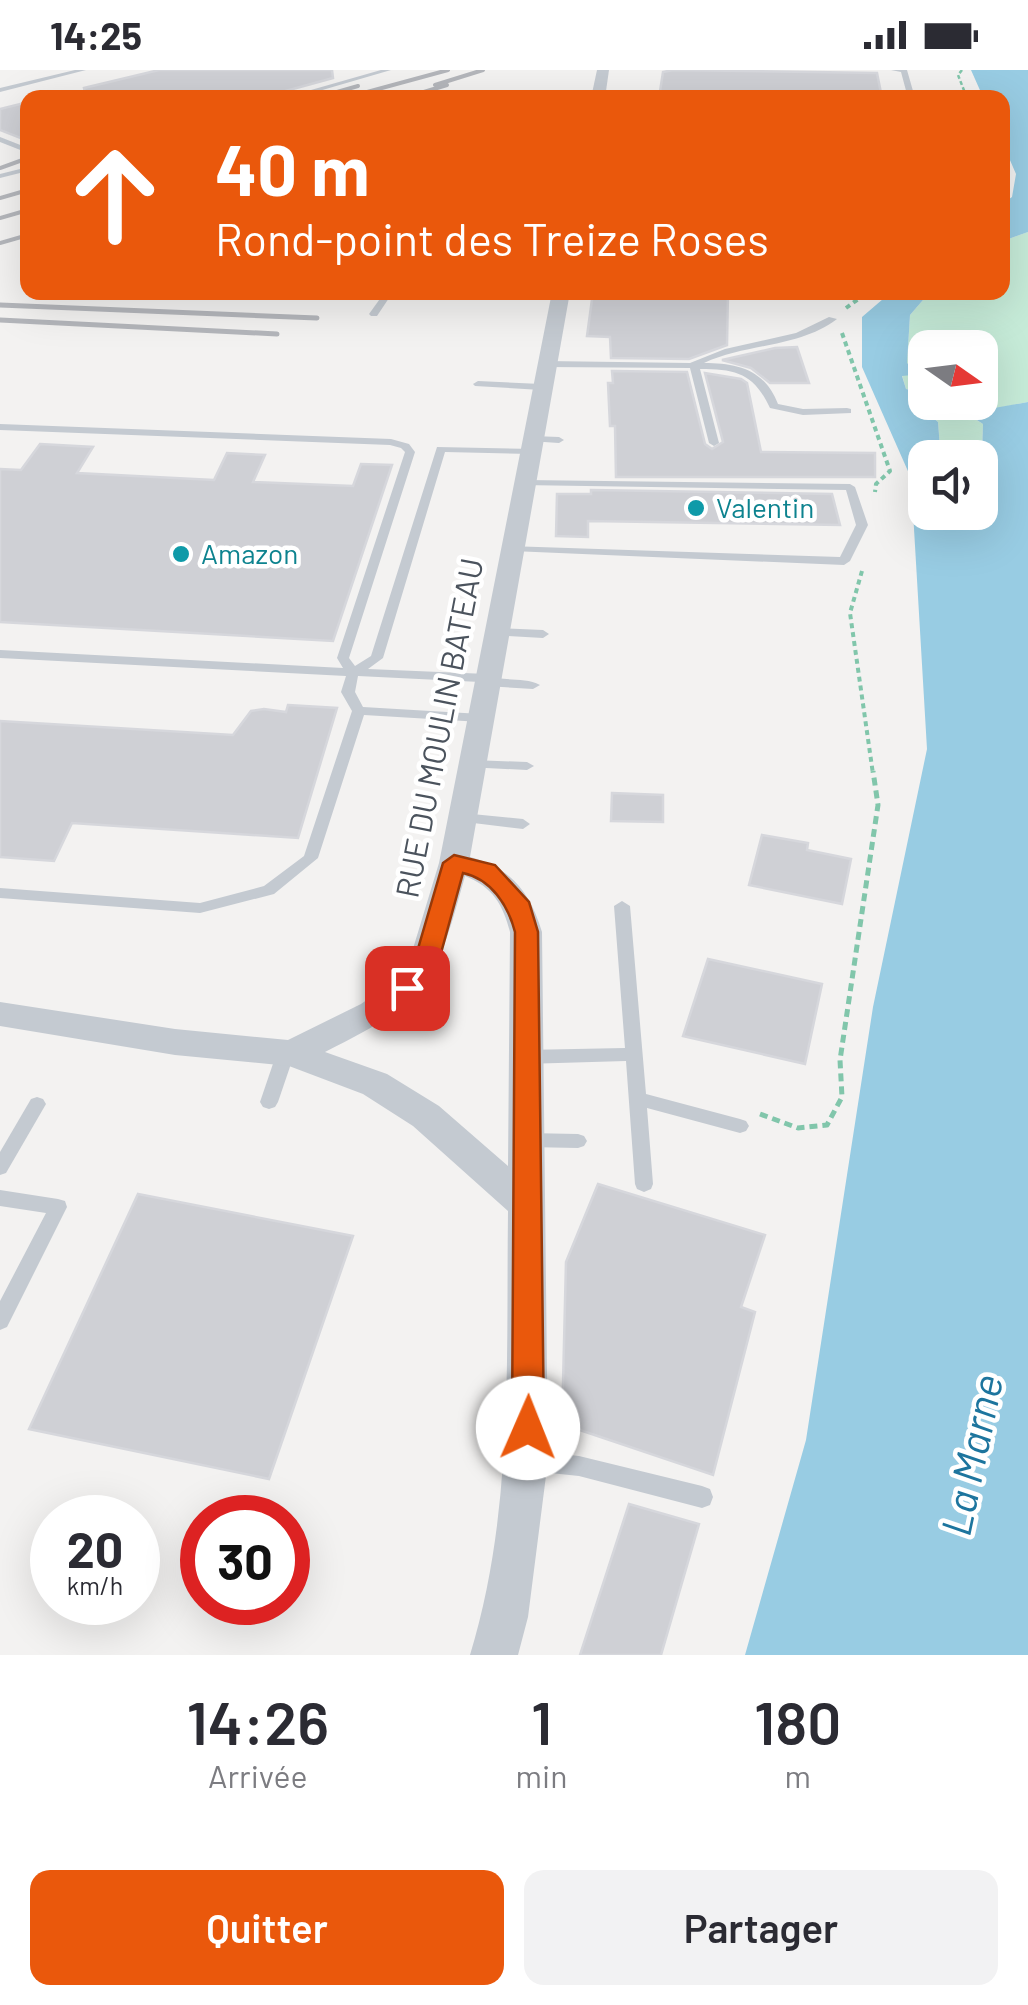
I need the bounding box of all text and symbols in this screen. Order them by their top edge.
text: 14:25 [50,12,142,58]
text: 40 m [215,126,370,210]
icon: ahead [50,130,180,260]
text: Rond-point des Treize Roses [215,211,769,265]
north arrow [908,330,998,420]
map controls [908,330,998,530]
button: sound [908,440,998,530]
place label: Valentin [716,490,814,524]
marker: Valentin [685,497,707,519]
place label: Amazon [201,536,298,570]
marker: Amazon [170,543,192,565]
street label: RUE DU MOULIN BATEAU [386,555,490,901]
pin [365,946,450,1031]
icon: arrive [380,961,435,1016]
water label: La Marne [929,1370,1011,1540]
position arrow [476,1376,580,1480]
speed limit sign: 30 [180,1495,310,1625]
text: 20 [67,1518,123,1578]
text: km/h [67,1570,123,1600]
text: 14:26 [187,1685,329,1757]
text: 1 [531,1685,552,1757]
text: 180 [754,1685,841,1757]
text: Arrivée [208,1756,308,1794]
text: min [516,1756,567,1794]
text: m [784,1756,811,1794]
button: Quitter [30,1870,504,1985]
button: Partager [524,1870,998,1985]

